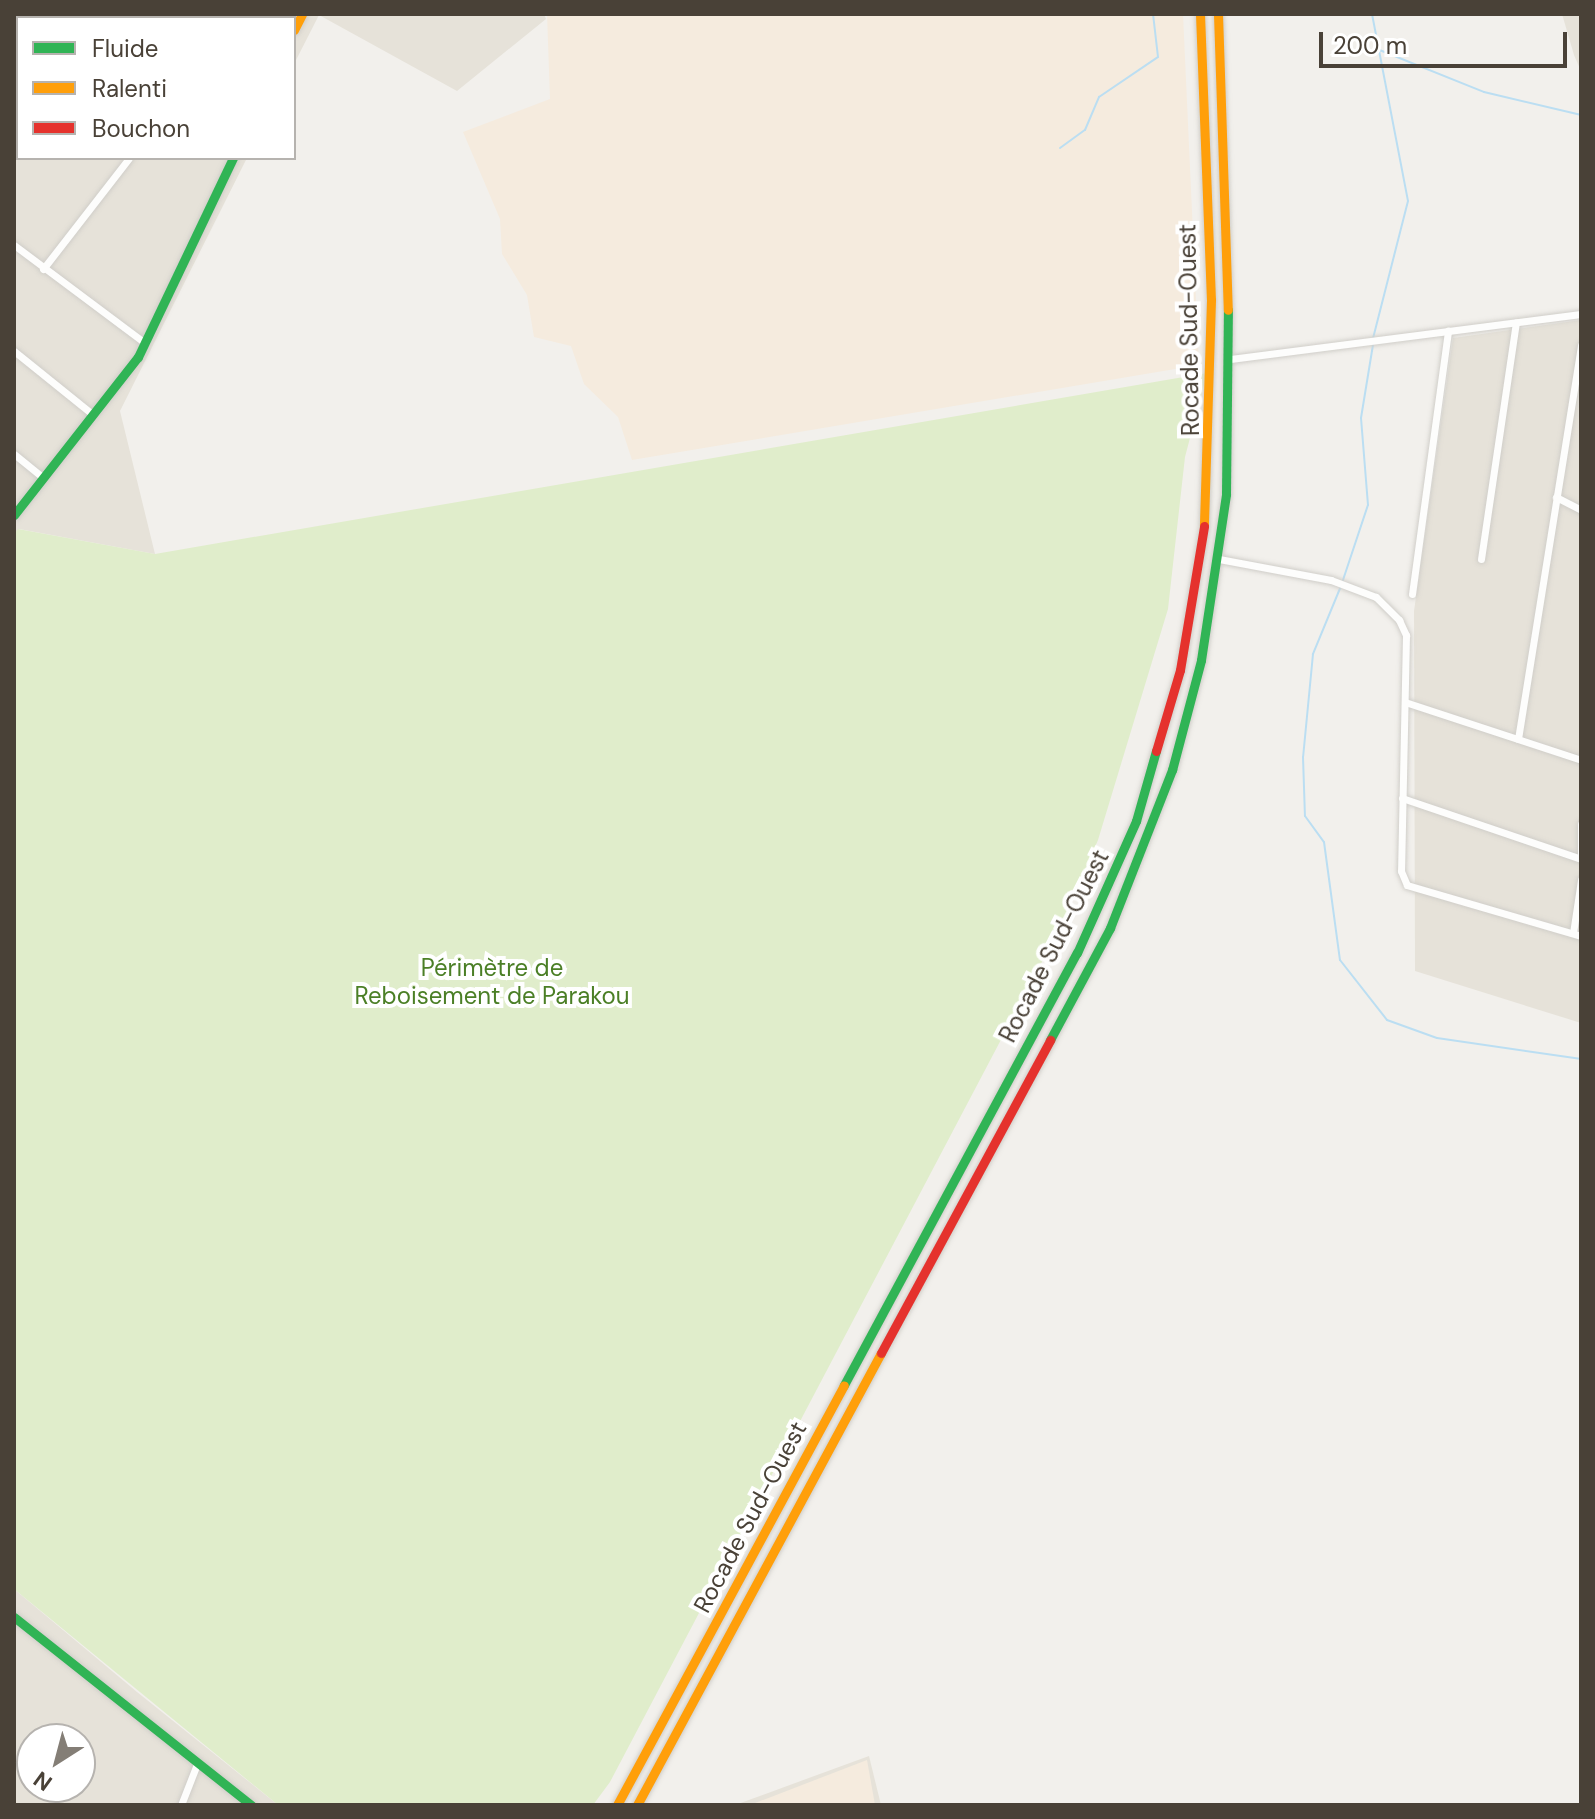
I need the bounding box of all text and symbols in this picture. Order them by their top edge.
legend [16,16,296,160]
scale bar [1323,16,1571,66]
text: 200 m [1333,30,1407,61]
text: Fluide [92,33,158,64]
text: Ralenti [92,73,167,104]
text: Bouchon [92,113,190,144]
street label: Rocade Sud-Ouest [1173,224,1205,436]
street label: Rocade Sud-Ouest [993,845,1115,1047]
park label: Périmètre de Reboisement de Parakou [354,954,630,1010]
street label: Rocade Sud-Ouest [687,1417,813,1617]
north arrow [16,1723,96,1803]
text: N [28,1765,58,1798]

